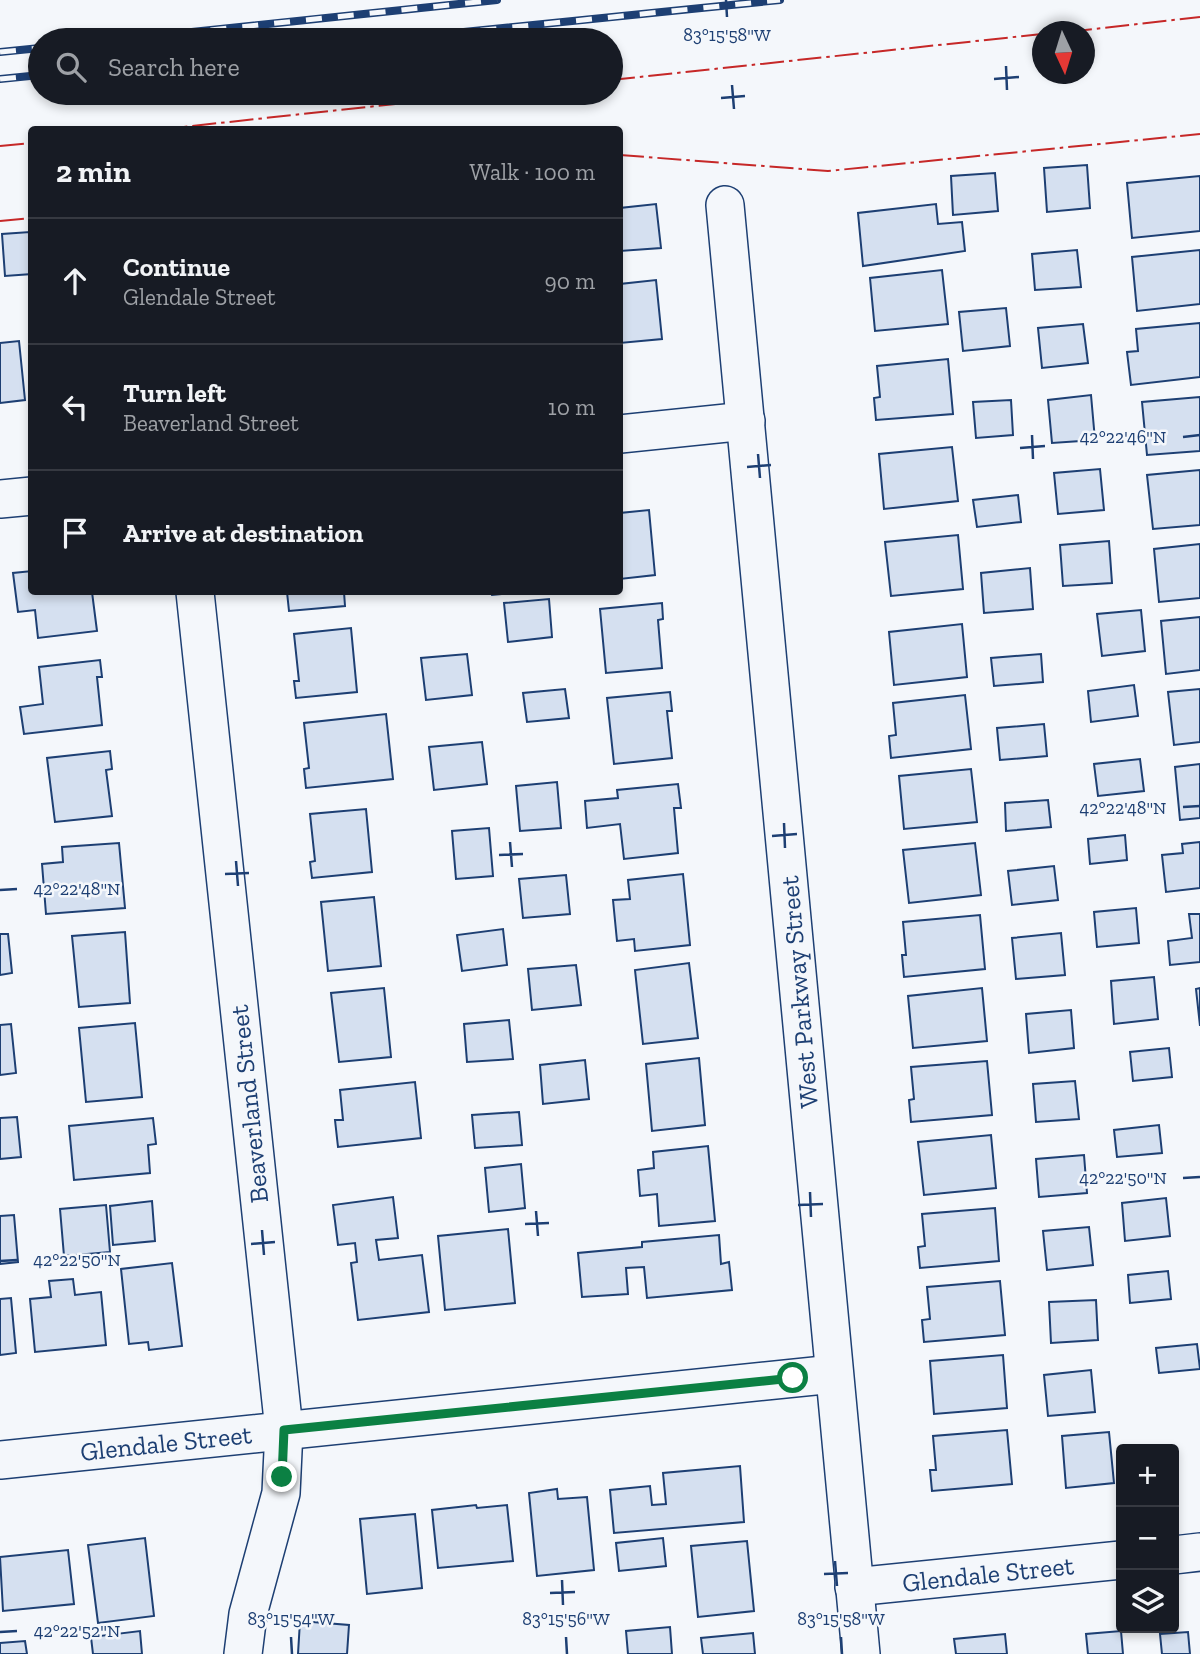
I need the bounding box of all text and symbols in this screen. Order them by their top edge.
north arrow [1032,21,1095,84]
text: 83°15'58"W [683,24,771,46]
search box [28,28,623,105]
icon: search [52,48,90,86]
text: Search here [108,51,240,83]
text: 2 min [56,154,131,190]
text: Walk · 100 m [469,158,595,186]
text: Continue [123,251,230,283]
icon: ahead [56,262,94,300]
text: 90 m [544,267,595,295]
text: Glendale Street [123,283,276,311]
text: Turn left [123,377,226,409]
icon: left [56,388,94,426]
text: 10 m [548,393,595,421]
text: Beaverland Street [123,409,299,437]
text: 42°22'46"N [1080,426,1166,448]
icon: arrive [56,514,94,552]
text: Arrive at destination [123,517,363,549]
text: 42°22'48"N [1080,797,1166,819]
street label: West Parkway Street [773,874,825,1109]
text: 42°22'48"N [34,878,120,900]
street label: Beaverland Street [223,1003,275,1205]
text: 42°22'50"N [1079,1167,1167,1189]
text: 42°22'50"N [33,1249,121,1271]
route start [777,1362,808,1393]
street label: Glendale Street [79,1418,254,1468]
map controls [1116,1444,1179,1633]
button: + [1116,1444,1179,1507]
route end [266,1461,297,1492]
button: − [1116,1507,1179,1570]
street label: Glendale Street [901,1549,1076,1599]
button: layers [1116,1570,1179,1633]
text: 83°15'54"W [247,1608,335,1630]
text: 83°15'56"W [522,1608,610,1630]
text: 83°15'58"W [797,1608,885,1630]
text: 42°22'52"N [34,1620,120,1642]

